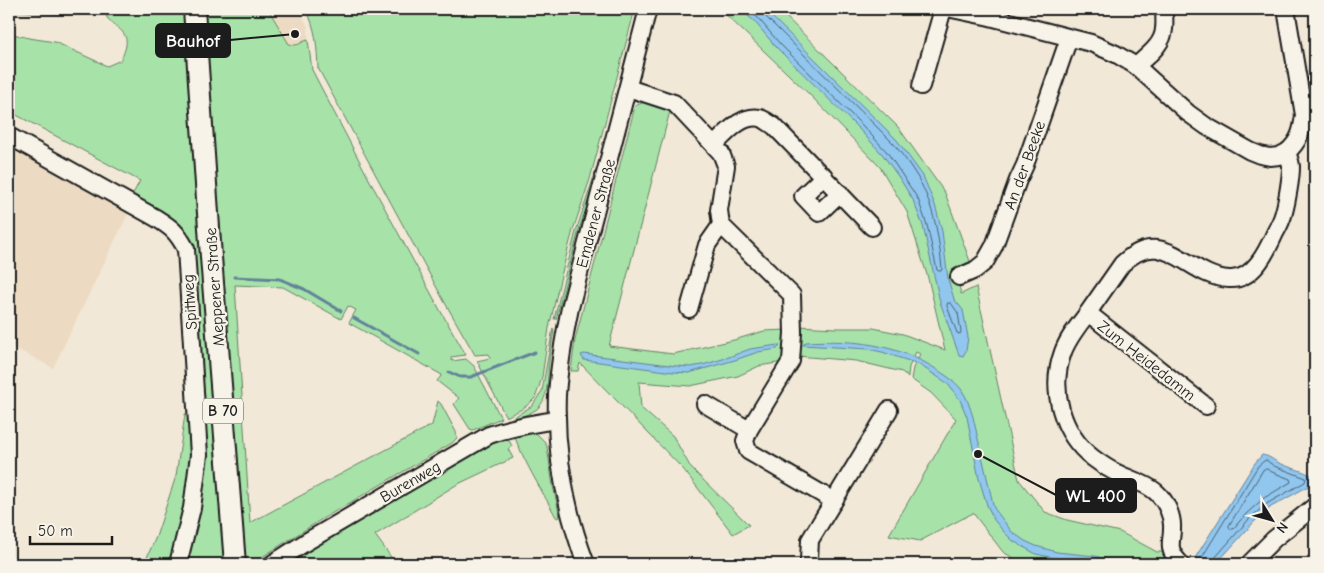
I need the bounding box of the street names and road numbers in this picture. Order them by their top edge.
street label: An der Beeke [1001,119,1049,212]
street label: Emdener Straße [573,157,619,270]
street label: Meppener Straße [202,227,228,347]
street label: Spittweg [179,273,201,330]
street label: Zum Heidedamm [1094,317,1199,405]
road number: B 70 [203,398,243,424]
street label: Burenweg [377,457,444,506]

